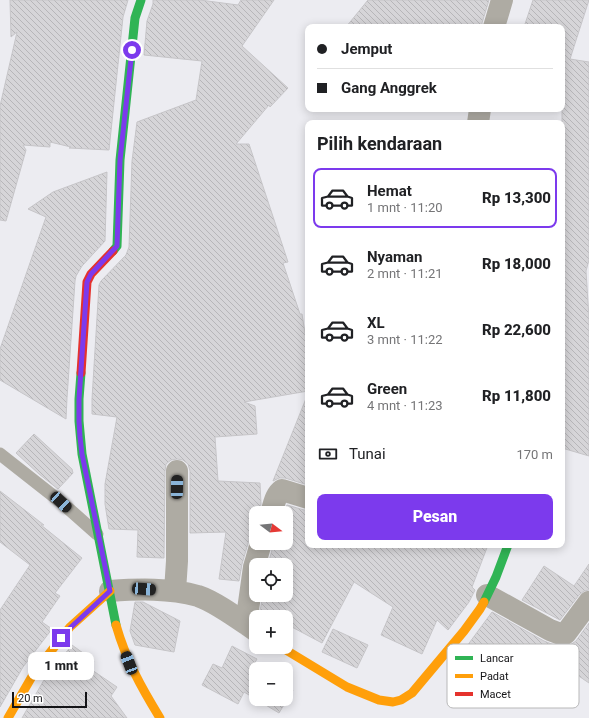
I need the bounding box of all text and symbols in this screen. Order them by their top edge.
text: Jemput [341,40,392,58]
route start [123,41,141,59]
text: Gang Anggrek [341,79,437,97]
text: Pilih kendaraan [317,133,442,154]
icon: car [319,180,355,216]
text: Hemat [367,182,412,200]
text: Rp 13,300 [482,189,551,207]
text: 1 mnt · 11:20 [367,200,443,215]
icon: car [319,246,355,282]
text: Nyaman [367,248,422,266]
text: Rp 18,000 [482,255,551,273]
text: 2 mnt · 11:21 [367,266,443,281]
icon: car [319,312,355,348]
text: XL [367,314,385,332]
text: Rp 22,600 [482,321,551,339]
text: 3 mnt · 11:22 [367,332,443,347]
icon: car [319,378,355,414]
text: Green [367,380,407,398]
text: Rp 11,800 [482,387,551,405]
text: 4 mnt · 11:23 [367,398,443,413]
icon: cash [317,443,339,465]
text: Tunai [349,445,386,463]
text: 170 m [516,447,553,462]
car [171,475,183,499]
car [48,489,74,515]
button: Pesan [317,494,553,540]
north arrow [249,506,293,550]
map controls [249,506,293,706]
button: locate [249,558,293,602]
car [132,582,156,596]
button: + [249,610,293,654]
route end [52,629,70,647]
legend [447,644,579,708]
car [119,650,139,676]
callout: 1 mnt [28,652,94,680]
text: Lancar [480,652,514,665]
text: 1 mnt [44,658,78,673]
button: − [249,662,293,706]
text: Padat [480,670,509,683]
text: Macet [480,688,511,701]
scale bar [12,690,87,709]
text: 20 m [18,692,43,705]

